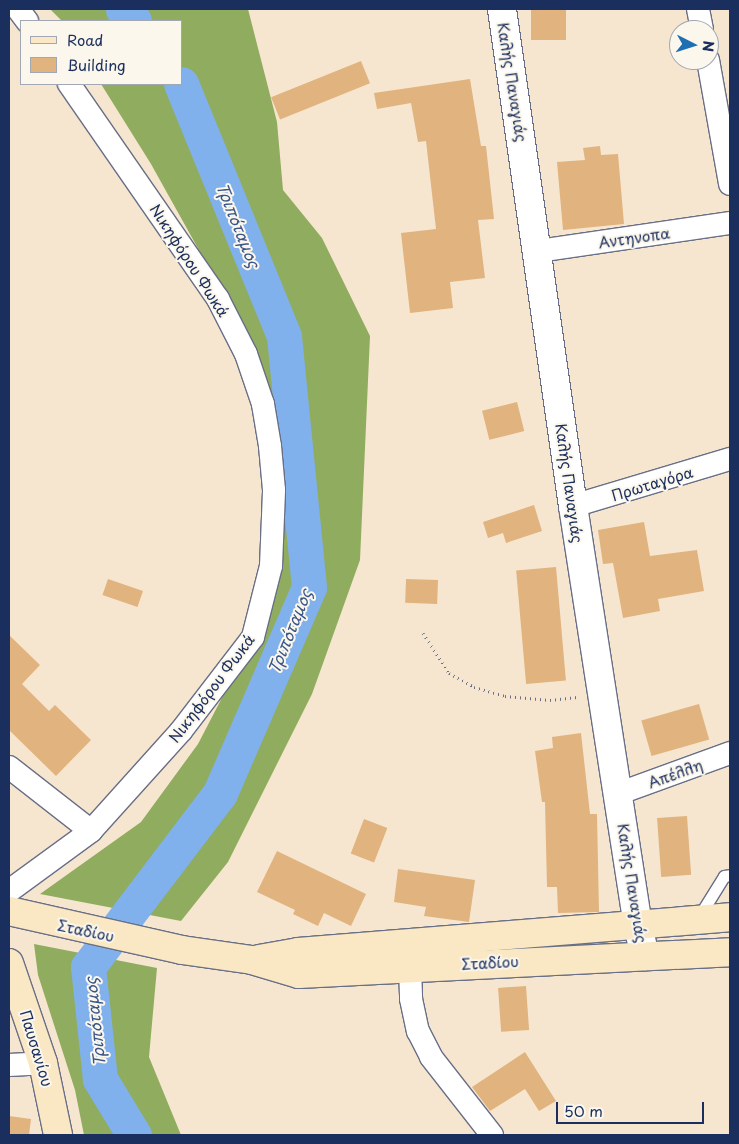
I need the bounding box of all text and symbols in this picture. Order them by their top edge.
legend [20,20,182,85]
north arrow [669,20,719,70]
street label: Καλής Παναγιάς [495,21,531,143]
text: Road [67,28,103,51]
text: N [698,40,719,53]
text: Building [67,53,126,76]
water label: Τριπόταμος [213,180,265,270]
street label: Νικηφόρου Φωκά [147,200,233,320]
street label: Αντηνοπα [597,223,671,251]
street label: Καλής Παναγιάς [553,422,587,544]
street label: Πρωταγόρα [609,462,695,504]
water label: Τριπόταμος [263,586,315,676]
street label: Νικηφόρου Φωκά [164,630,258,746]
street label: Απέλλη [645,755,705,791]
street label: Καλής Παναγιάς [615,822,651,944]
street label: Σταδίου [56,915,116,945]
street label: Σταδίου [461,952,519,972]
water label: Τριπόταμος [80,976,108,1068]
street label: Παυσανίου [17,1008,57,1088]
scale bar [559,1092,706,1124]
text: 50 m [564,1099,603,1122]

